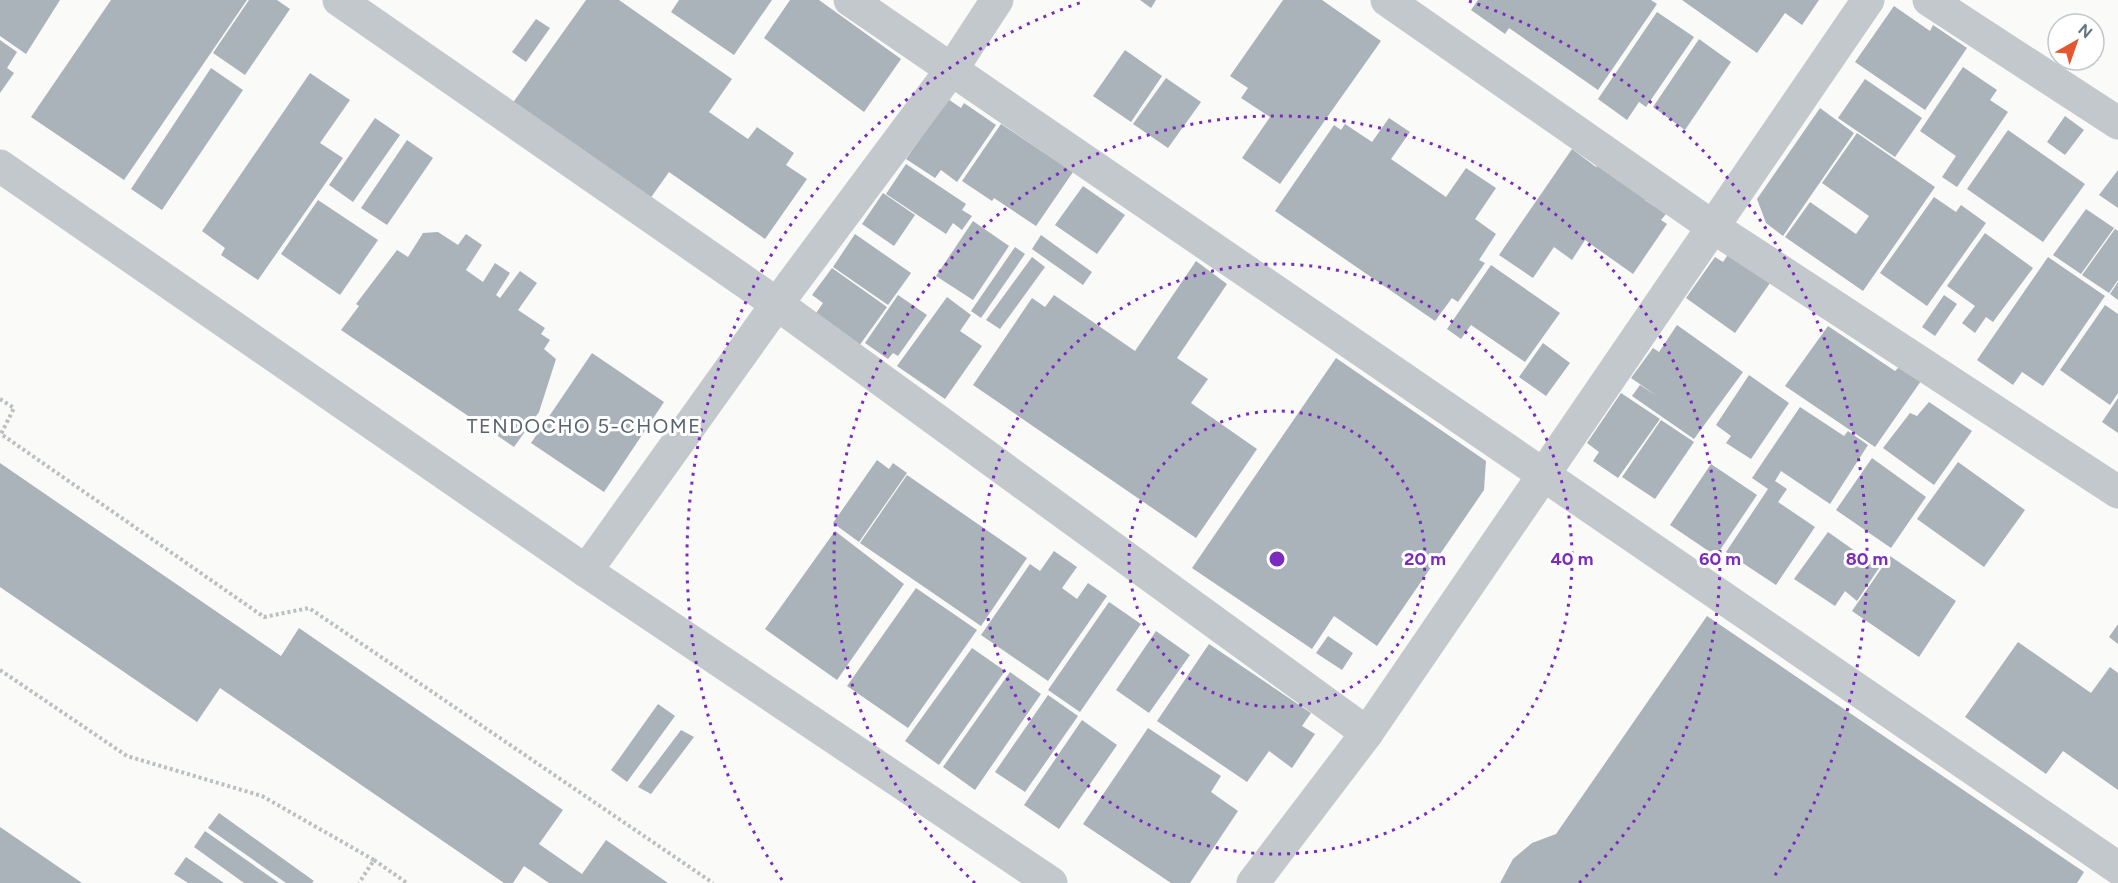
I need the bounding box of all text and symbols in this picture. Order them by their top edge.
north arrow [2046,12,2106,72]
text: N [2074,20,2096,42]
district label: TENDOCHO 5-CHOME [466,414,702,438]
text: 20 m [1404,548,1446,570]
text: 40 m [1550,548,1594,570]
text: 60 m [1699,548,1741,570]
text: 80 m [1846,548,1888,570]
centre of rings [1267,549,1287,569]

